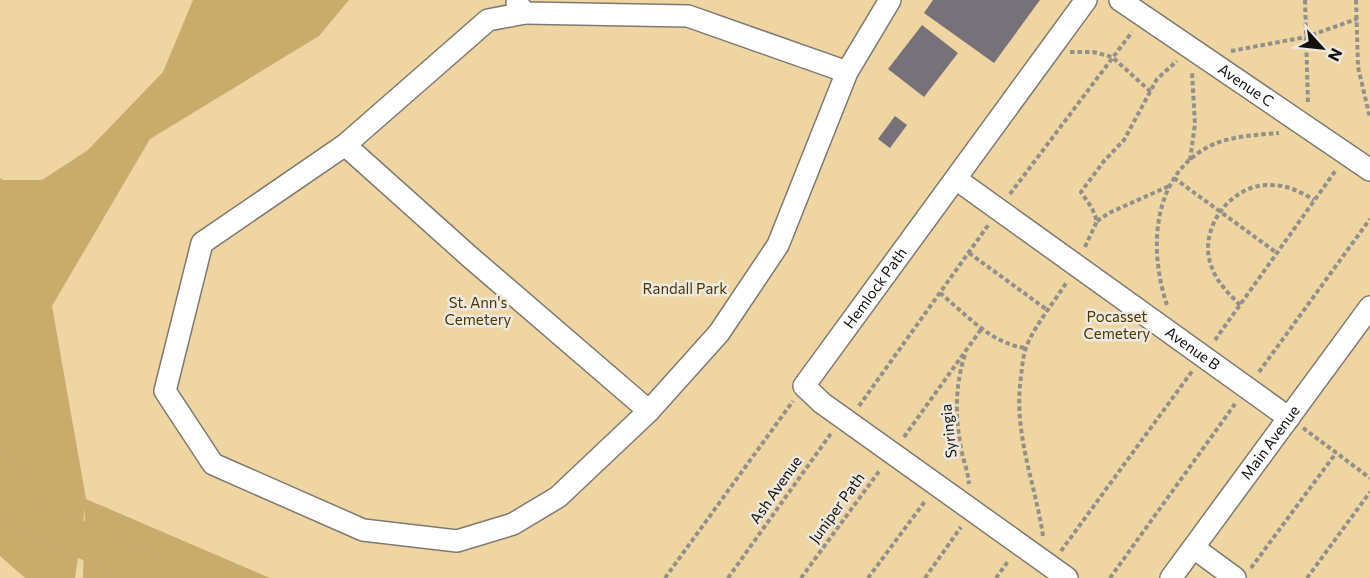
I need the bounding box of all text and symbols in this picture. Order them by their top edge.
north arrow [1292,18,1352,78]
text: N [1325,45,1347,65]
street label: Avenue C [1215,59,1277,110]
street label: Hemlock Path [839,244,910,331]
park label: Randall Park [643,279,727,297]
park label: St. Ann's Cemetery [445,293,512,328]
park label: Pocasset Cemetery [1084,307,1151,342]
street label: Avenue B [1162,322,1224,374]
street label: Main Avenue [1236,401,1303,483]
street label: Syringia [936,403,960,459]
street label: Ash Avenue [745,452,805,527]
street label: Juniper Path [805,469,868,546]

